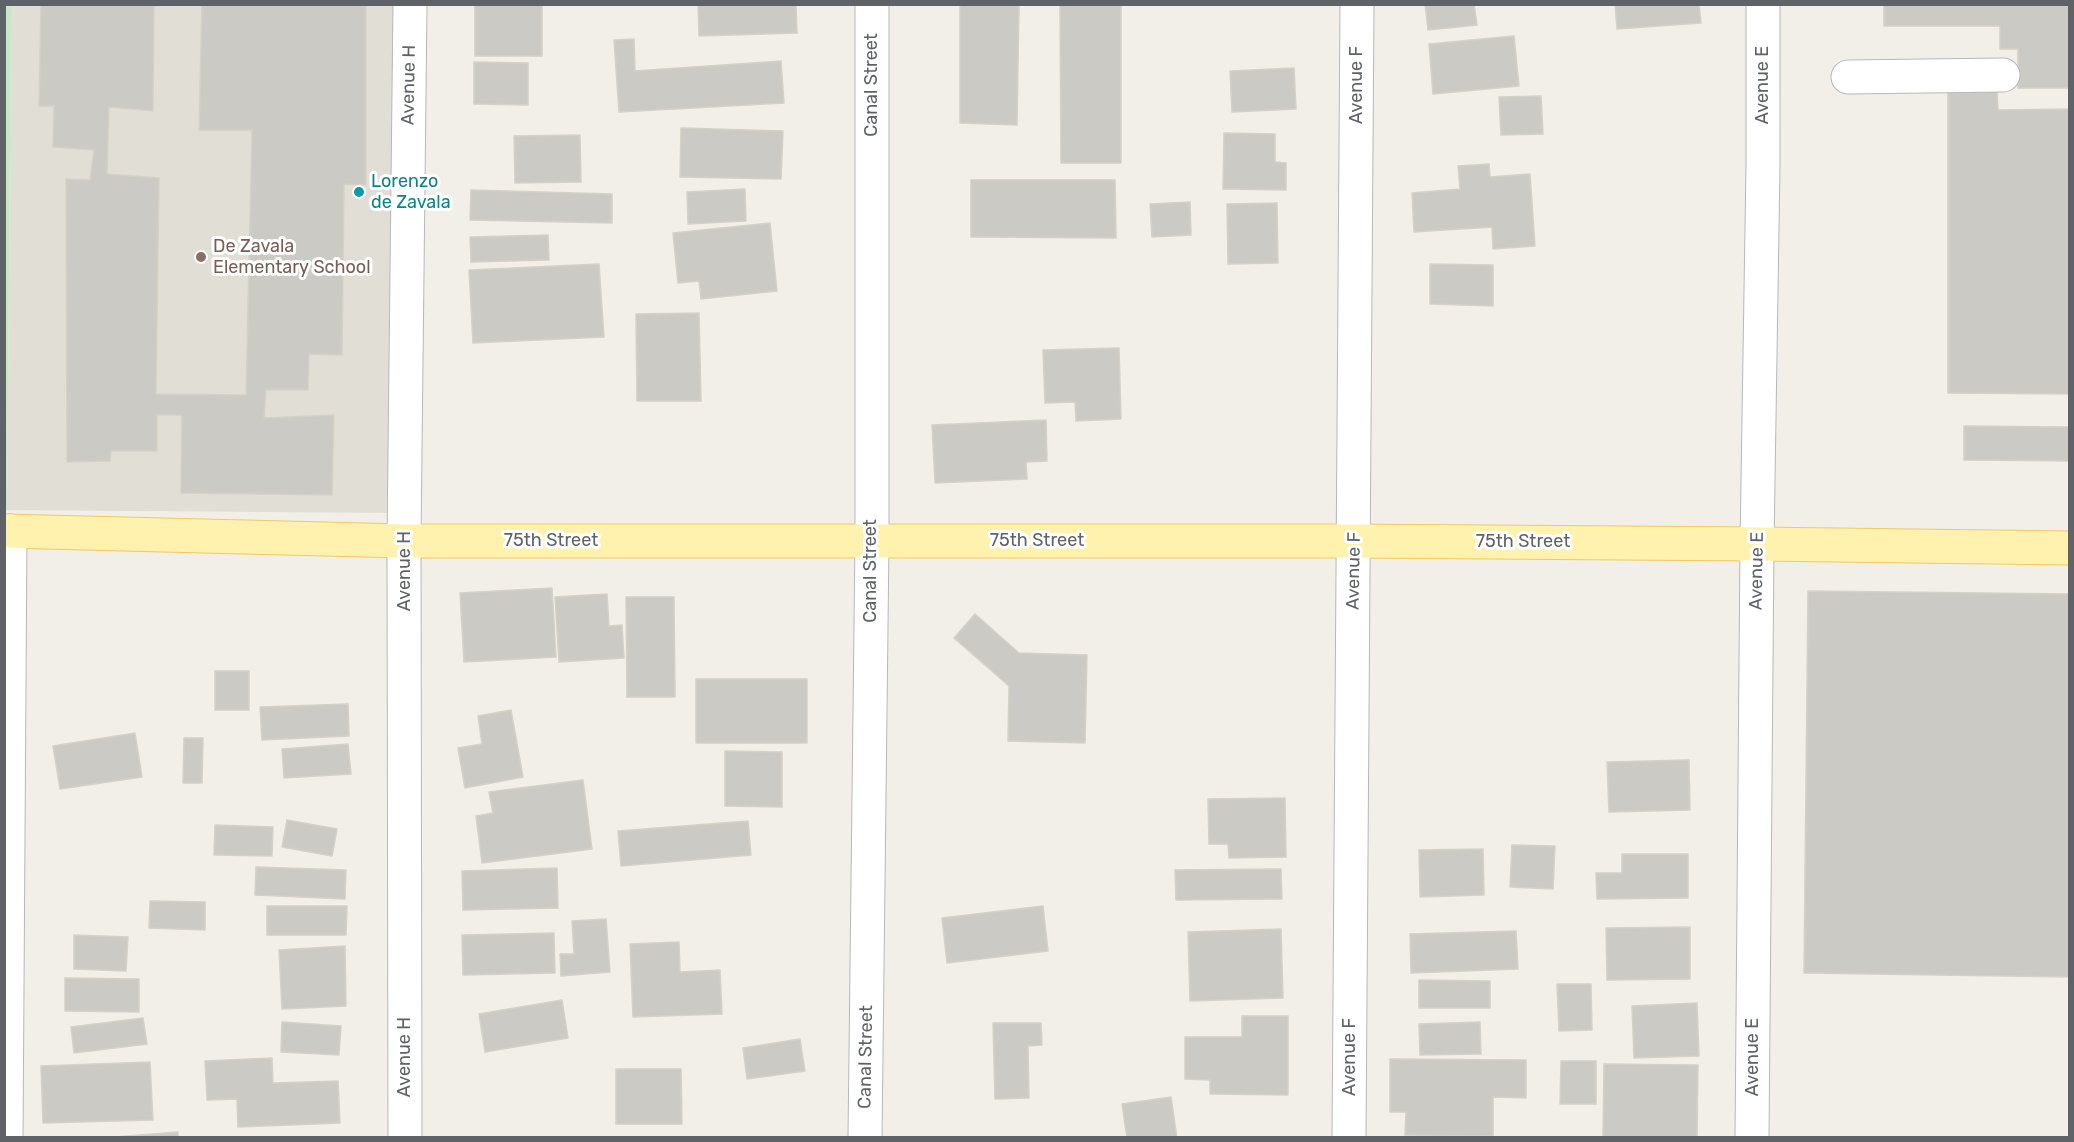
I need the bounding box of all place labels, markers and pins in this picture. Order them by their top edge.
place label: Lorenzo de Zavala [371,171,451,213]
marker: Lorenzo de Zavala [352,185,366,199]
place label: De Zavala Elementary School [213,236,371,278]
marker: De Zavala Elementary School [194,250,208,264]

